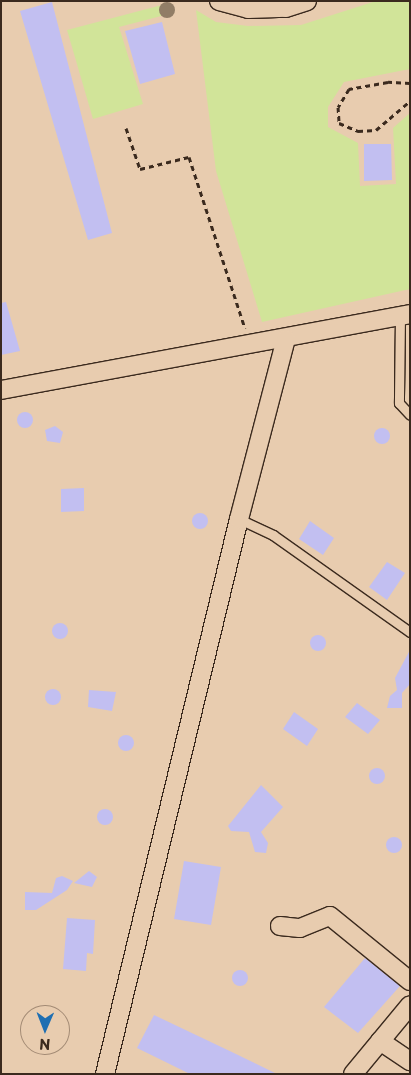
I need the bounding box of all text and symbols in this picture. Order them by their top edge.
north arrow [20,1005,70,1055]
text: N [39,1034,50,1055]

